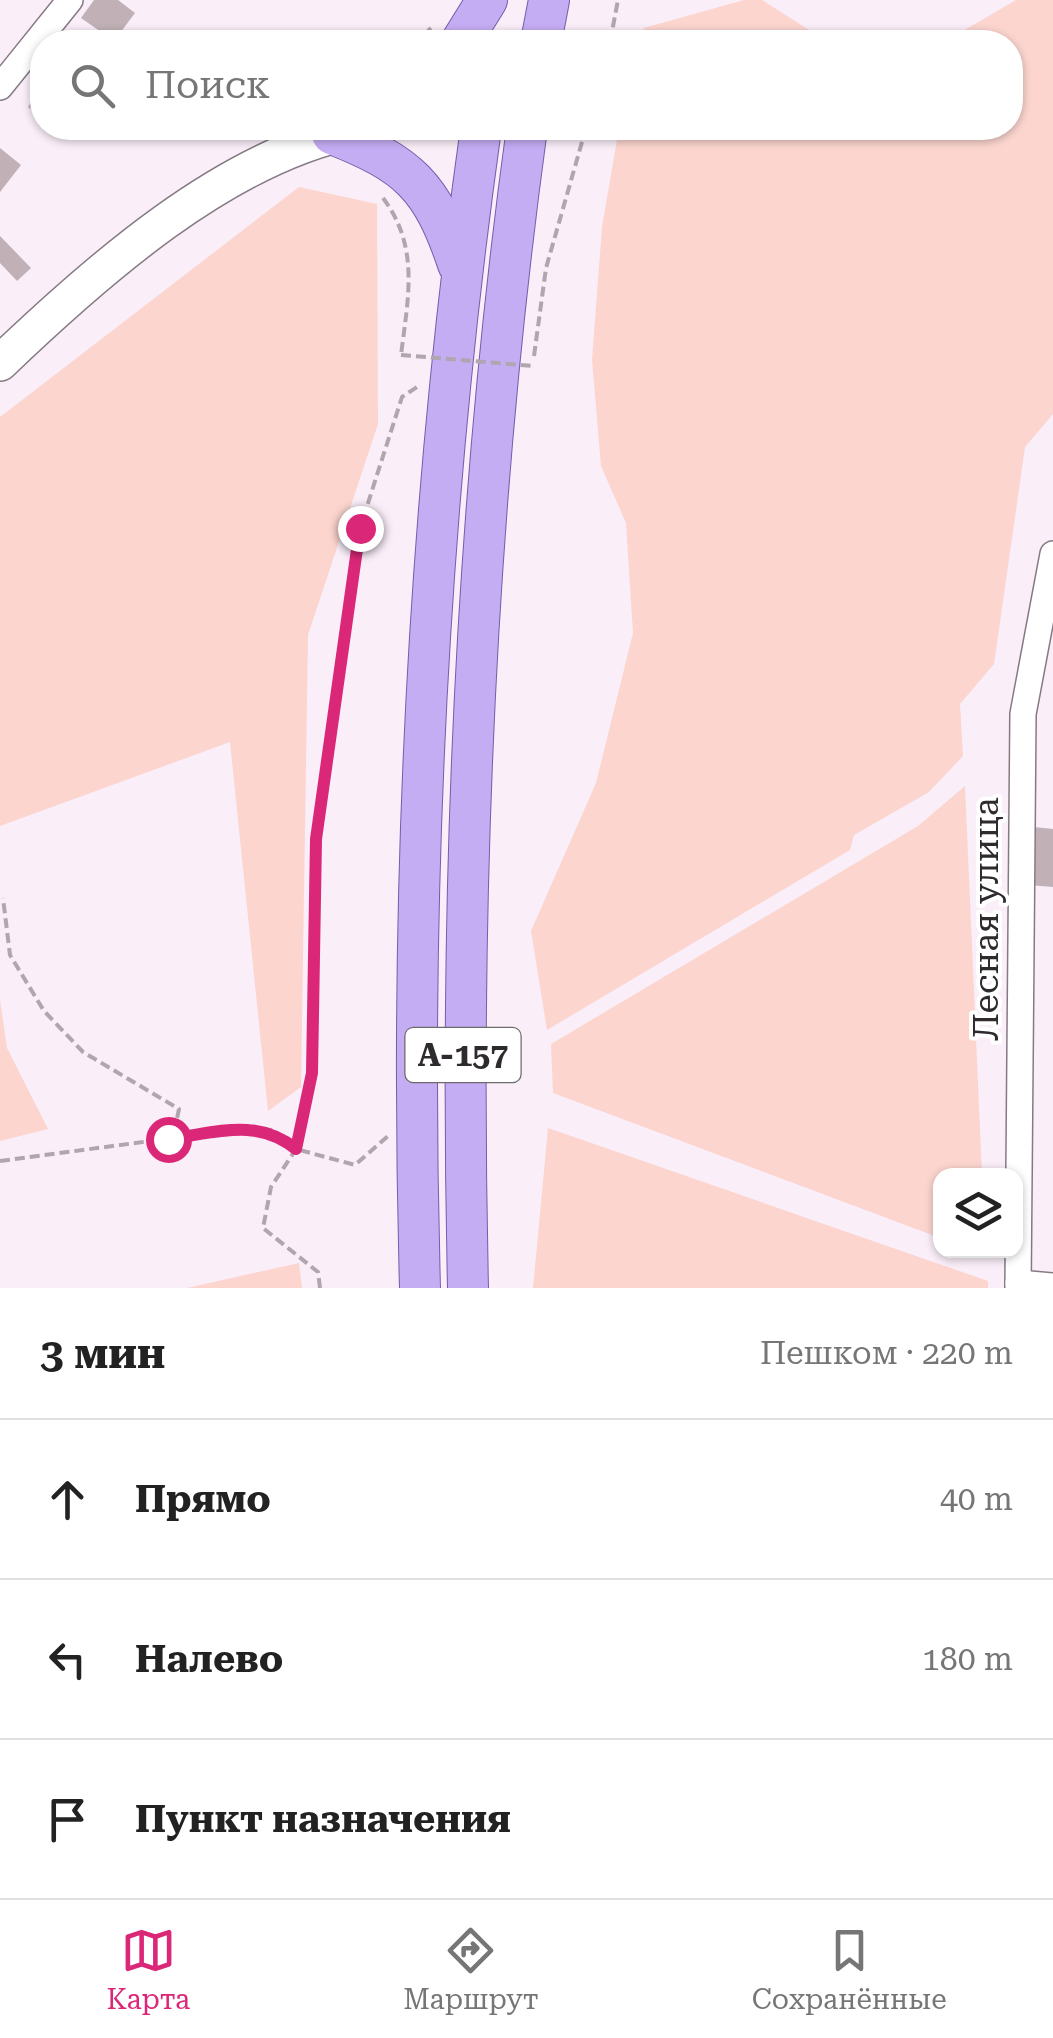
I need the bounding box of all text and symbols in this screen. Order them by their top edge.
search box [30,30,1023,140]
icon: search [65,58,120,113]
text: Поиск [145,63,270,107]
route end [338,506,384,552]
street label: Лесная улица [966,797,1007,1041]
road number: А-157 [406,1028,520,1082]
route start [146,1117,192,1163]
map controls [933,1168,1023,1258]
button: layers [933,1168,1023,1258]
text: 3 мин [40,1329,165,1378]
text: Пешком · 220 m [760,1334,1013,1372]
icon: ahead [40,1472,95,1527]
text: Прямо [135,1477,271,1521]
text: 40 m [940,1480,1013,1518]
icon: left [40,1632,95,1687]
text: Налево [135,1637,283,1681]
text: 180 m [922,1640,1013,1678]
icon: arrive [40,1792,95,1847]
text: Пункт назначения [135,1797,511,1841]
tab: Карта [106,1923,190,2016]
tab: Маршрут [403,1923,539,2016]
tab: Сохранённые [752,1923,947,2016]

